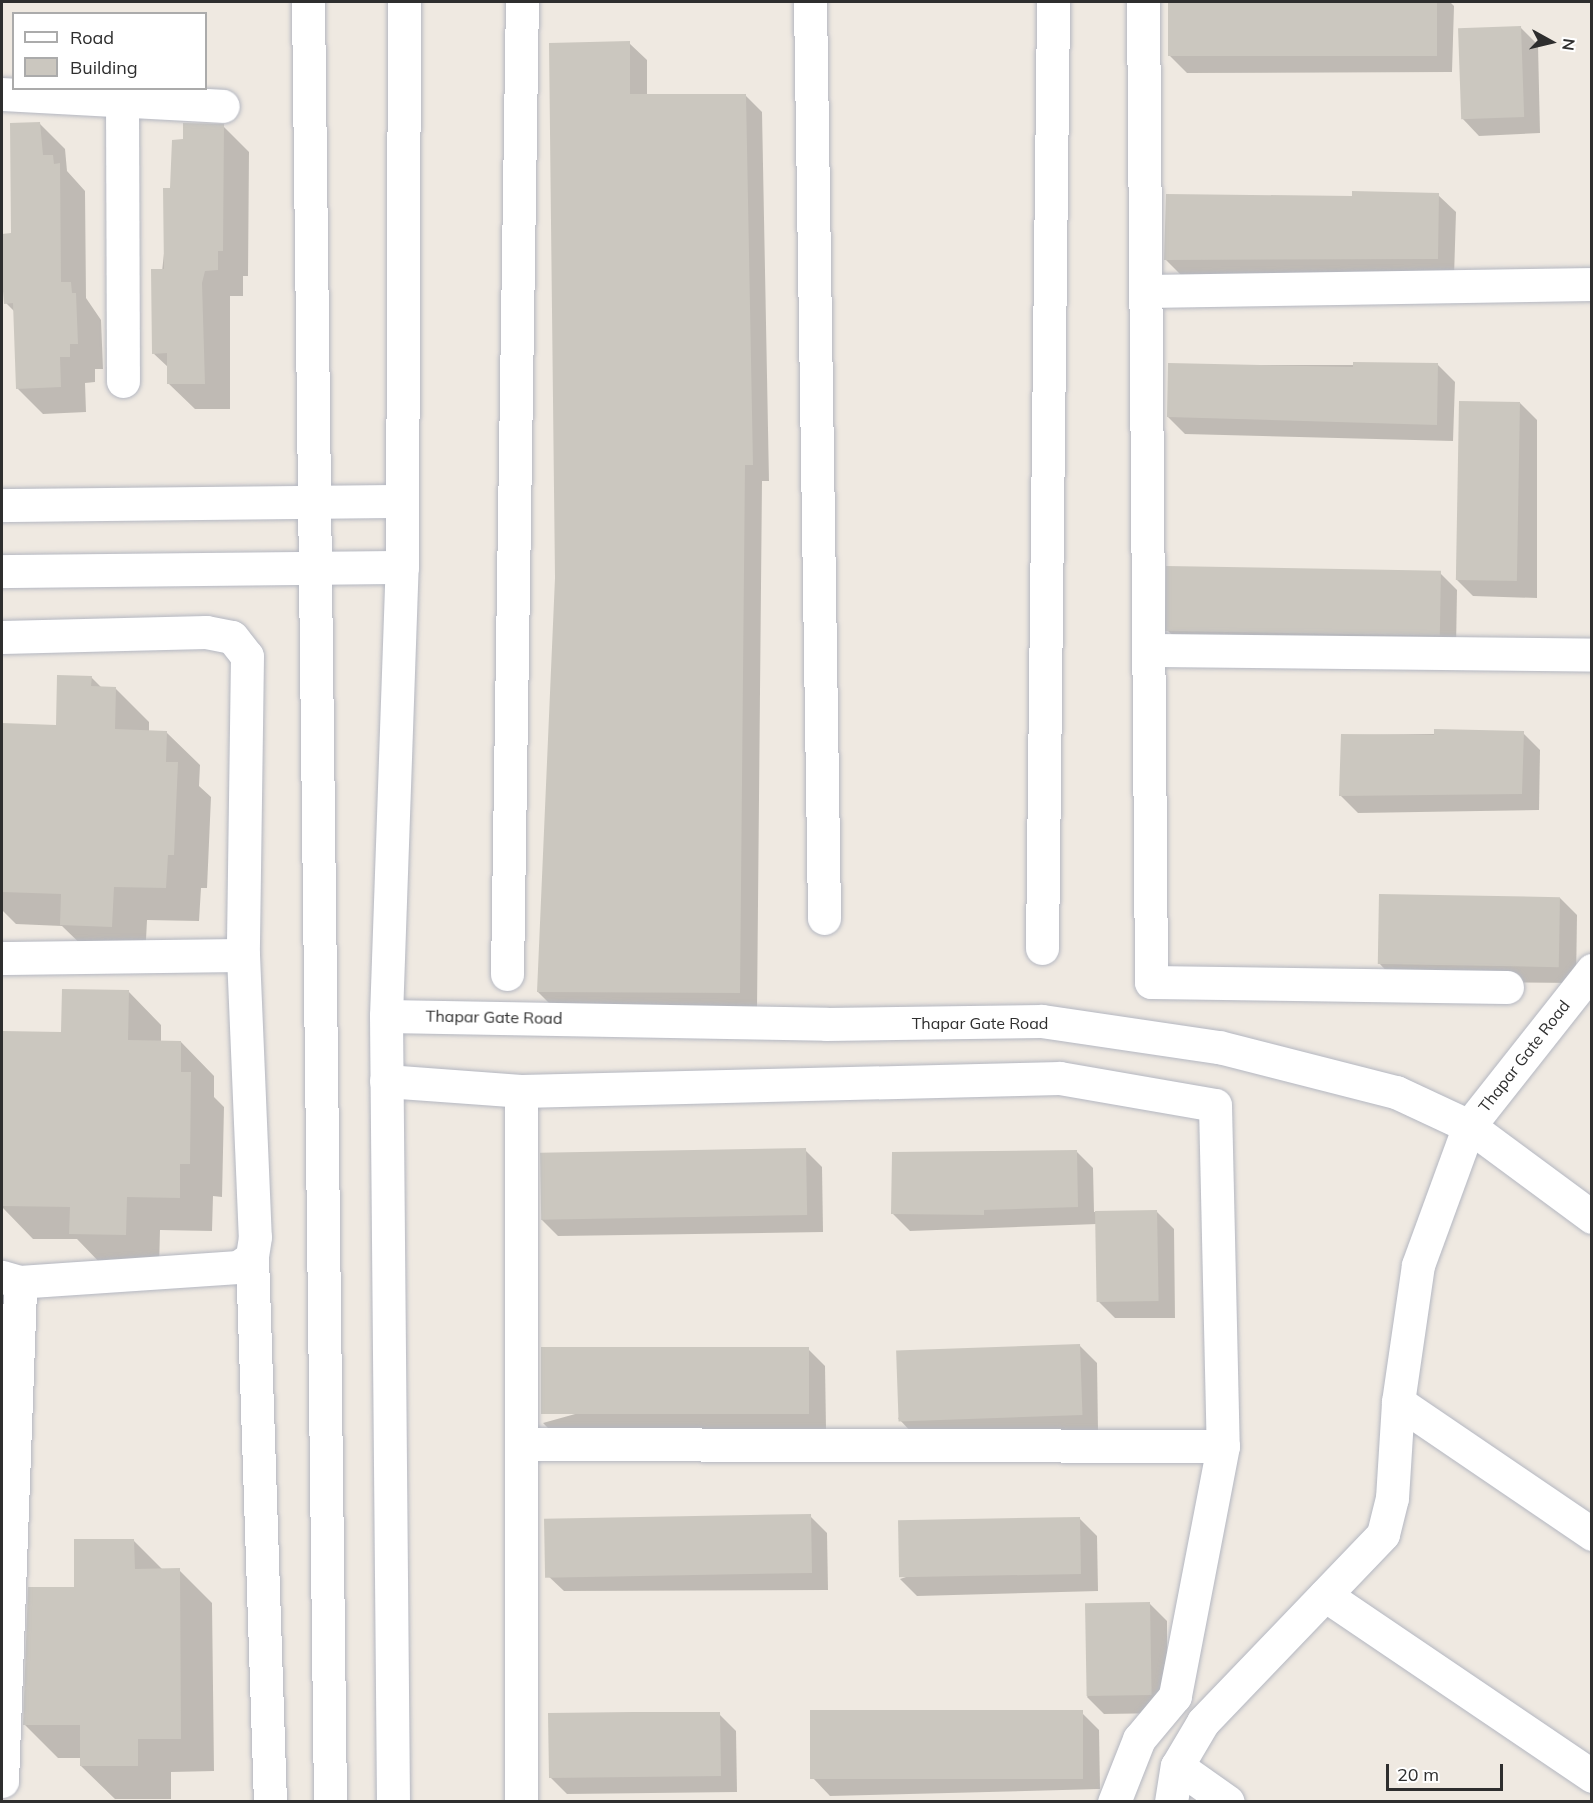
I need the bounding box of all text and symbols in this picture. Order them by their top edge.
legend [12,12,207,90]
north arrow [1521,12,1581,72]
text: Road [70,26,114,49]
text: N [1558,37,1580,52]
text: Building [70,56,138,79]
street label: Thapar Gate Road [1474,996,1574,1116]
street label: Thapar Gate Road [425,1006,563,1028]
street label: Thapar Gate Road [912,1013,1048,1033]
scale bar [1389,1752,1506,1790]
text: 20 m [1397,1763,1439,1786]

